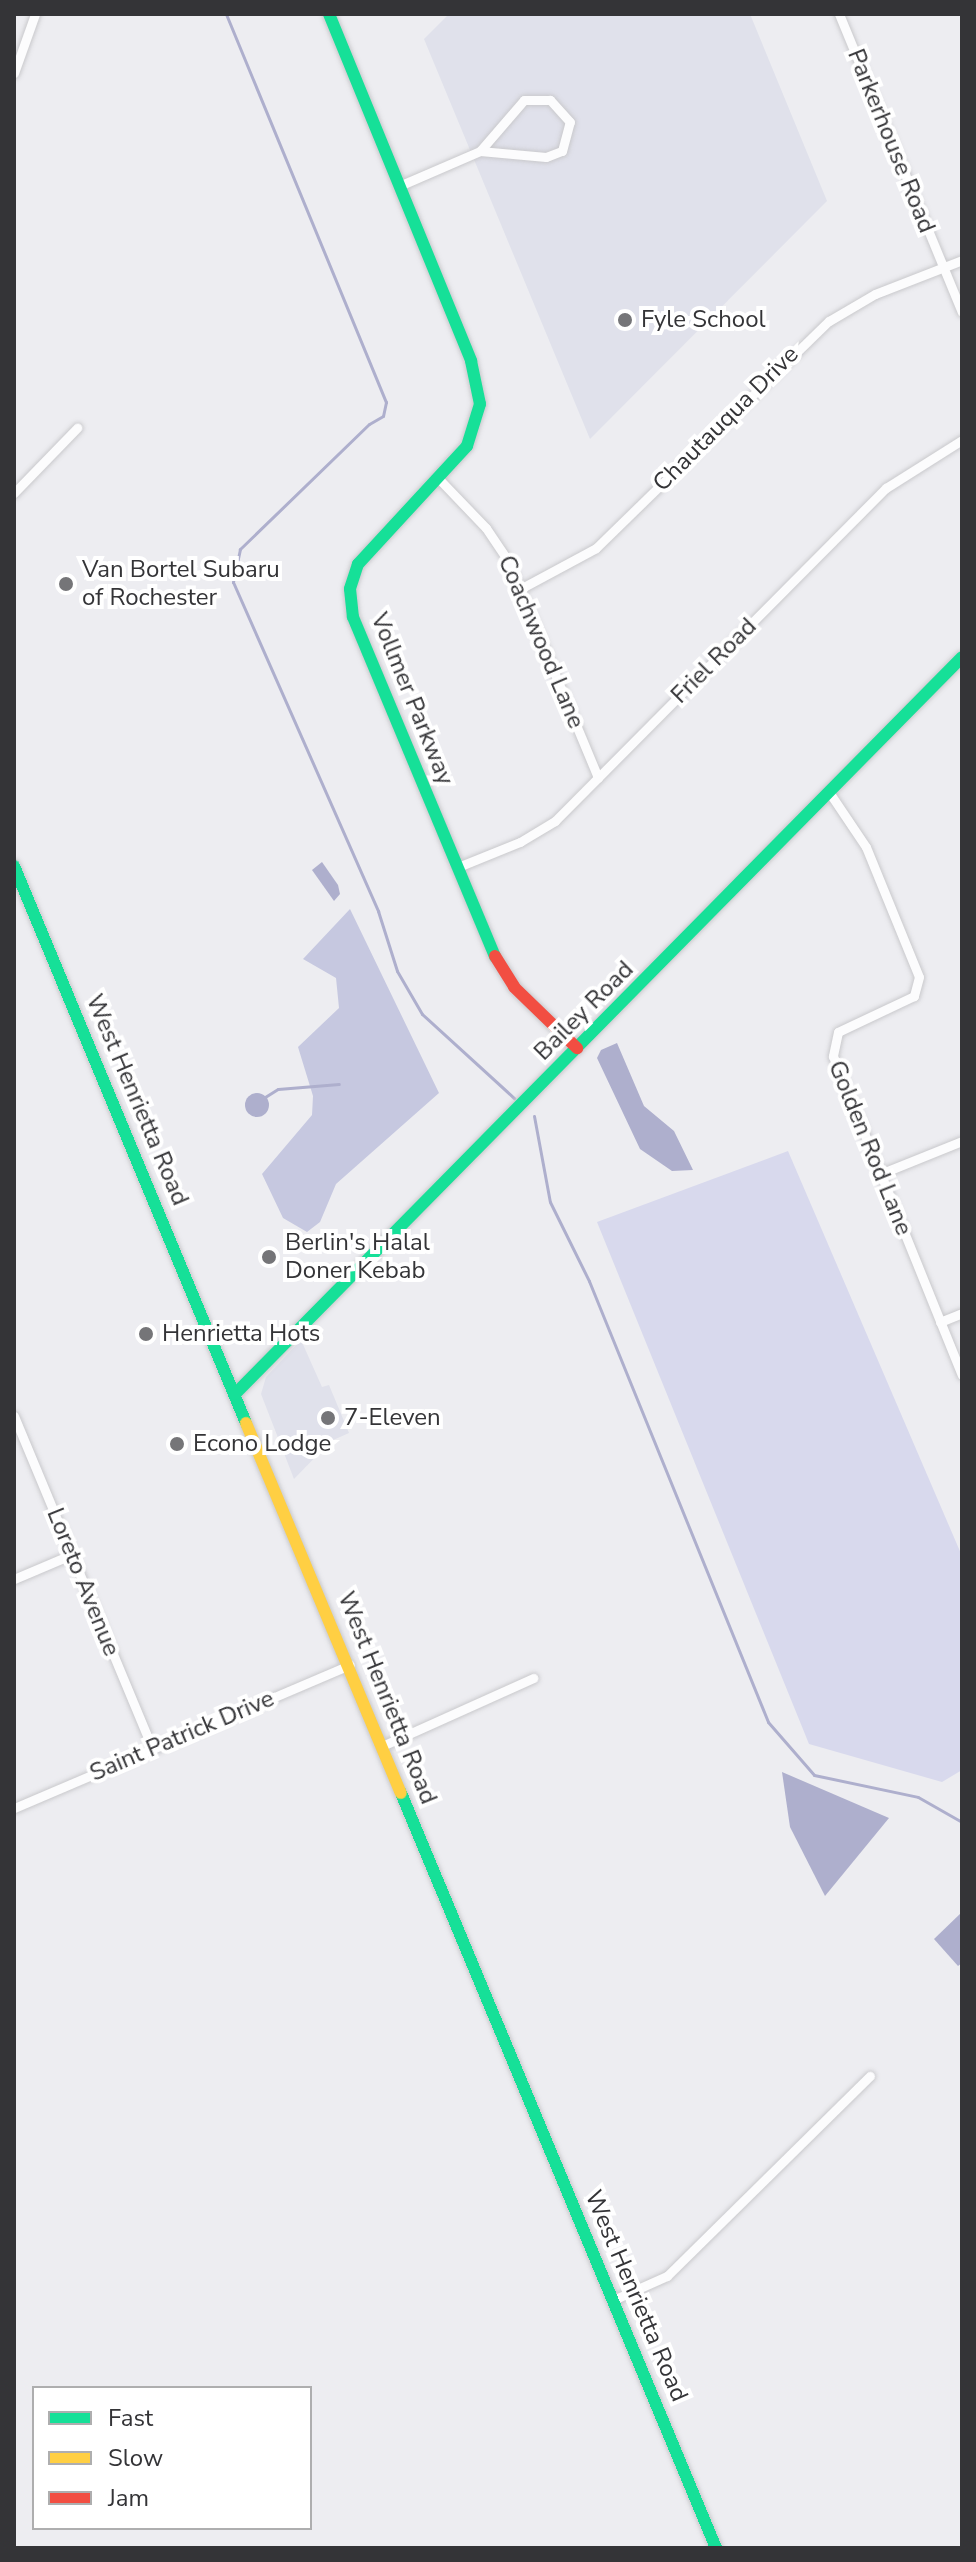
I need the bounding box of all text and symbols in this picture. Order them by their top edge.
street label: Parkerhouse Road [841,45,941,237]
place label: Fyle School [641,306,766,334]
marker: Fyle School [616,311,634,329]
street label: Chautauqua Drive [647,340,805,498]
street label: Coachwood Lane [492,551,590,733]
place label: Van Bortel Subaru of Rochester [82,556,280,612]
marker: Van Bortel Subaru of Rochester [57,575,75,593]
street label: Vollmer Parkway [364,609,460,789]
street label: Friel Road [665,612,763,710]
street label: Bailey Road [528,955,640,1067]
street label: West Henrietta Road [79,990,195,1210]
street label: Golden Rod Lane [822,1056,918,1240]
place label: Berlin's Halal Doner Kebab [285,1229,430,1285]
marker: Berlin's Halal Doner Kebab [260,1248,278,1266]
place label: Henrietta Hots [162,1320,320,1348]
marker: Henrietta Hots [137,1325,155,1343]
place label: 7-Eleven [344,1404,441,1432]
marker: 7-Eleven [319,1409,337,1427]
place label: Econo Lodge [193,1430,331,1458]
marker: Econo Lodge [168,1435,186,1453]
street label: Loreto Avenue [40,1504,126,1660]
street label: West Henrietta Road [331,1588,443,1808]
street label: Saint Patrick Drive [86,1684,278,1788]
street label: West Henrietta Road [578,2186,694,2406]
legend [32,2386,312,2530]
text: Fast [108,2402,153,2434]
text: Slow [108,2442,163,2474]
text: Jam [108,2482,149,2514]

